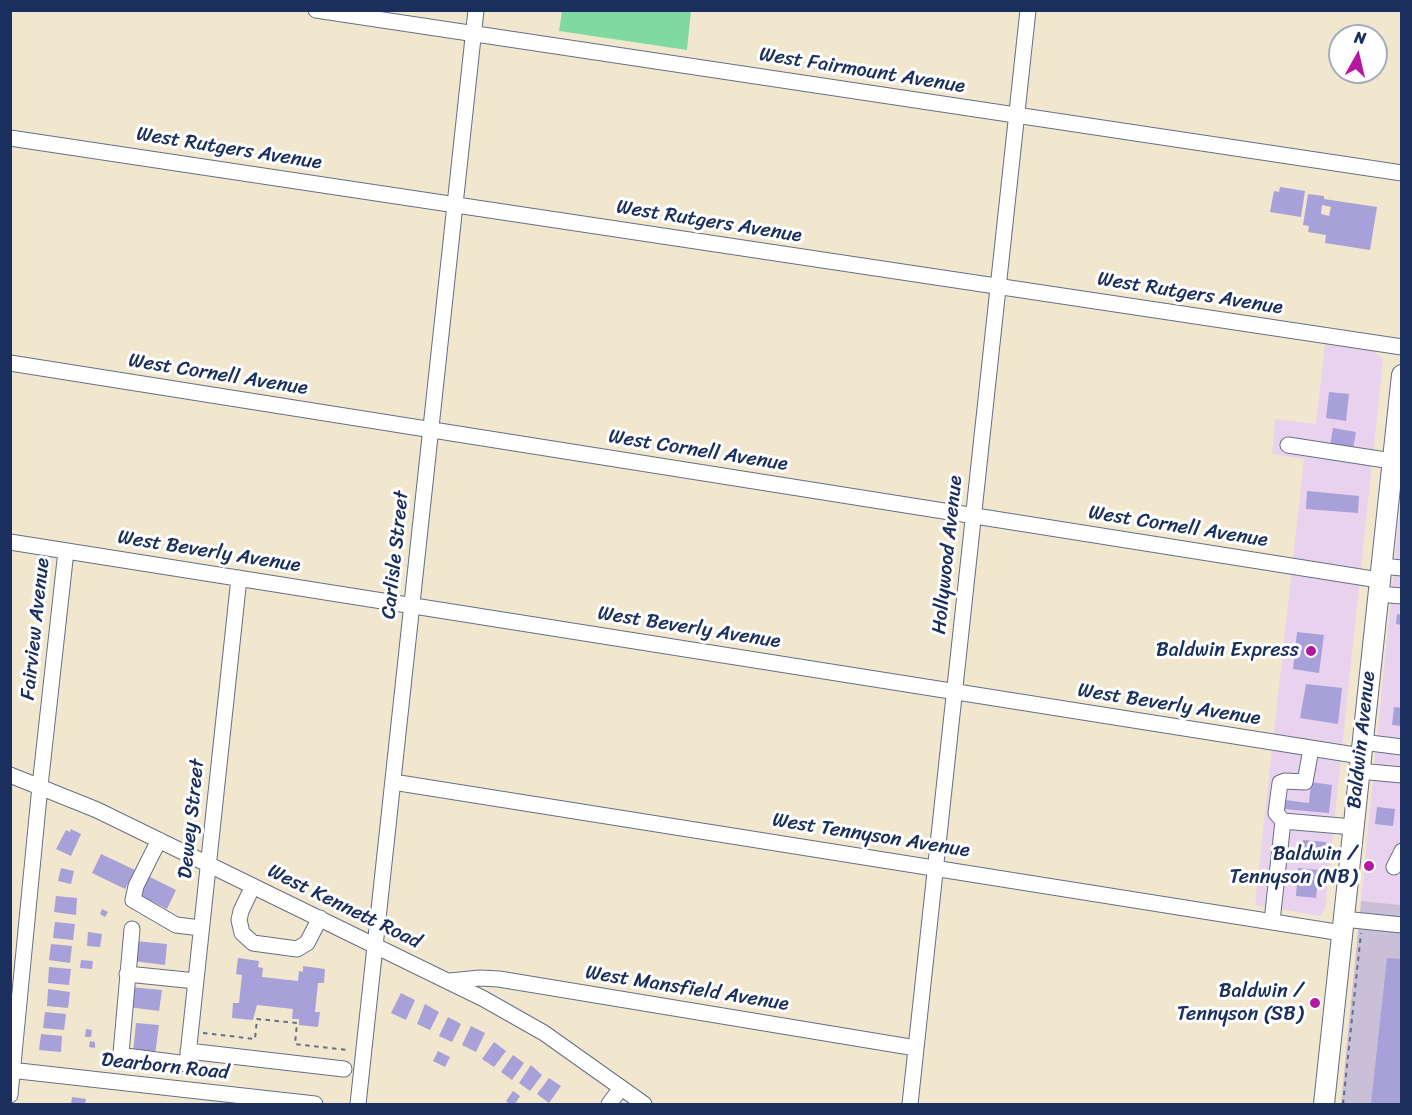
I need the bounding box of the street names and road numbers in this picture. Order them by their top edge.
street label: West Fairmount Avenue [757,43,967,99]
street label: West Rutgers Avenue [135,123,323,175]
street label: West Rutgers Avenue [615,196,803,248]
street label: West Rutgers Avenue [1096,268,1284,320]
street label: West Cornell Avenue [127,349,309,401]
street label: West Cornell Avenue [607,425,789,477]
street label: Hollywood Avenue [928,474,968,636]
street label: Carlisle Street [377,490,415,620]
street label: West Cornell Avenue [1087,501,1269,553]
street label: West Beverly Avenue [116,526,302,578]
street label: Fairview Avenue [17,557,55,701]
street label: West Beverly Avenue [596,602,782,654]
street label: Baldwin Avenue [1343,670,1381,810]
street label: West Beverly Avenue [1076,679,1262,731]
street label: Dewey Street [174,758,210,880]
street label: West Tennyson Avenue [771,809,971,863]
street label: West Kennett Road [263,859,425,955]
street label: West Mansfield Avenue [584,961,790,1017]
street label: Dearborn Road [100,1048,230,1086]

